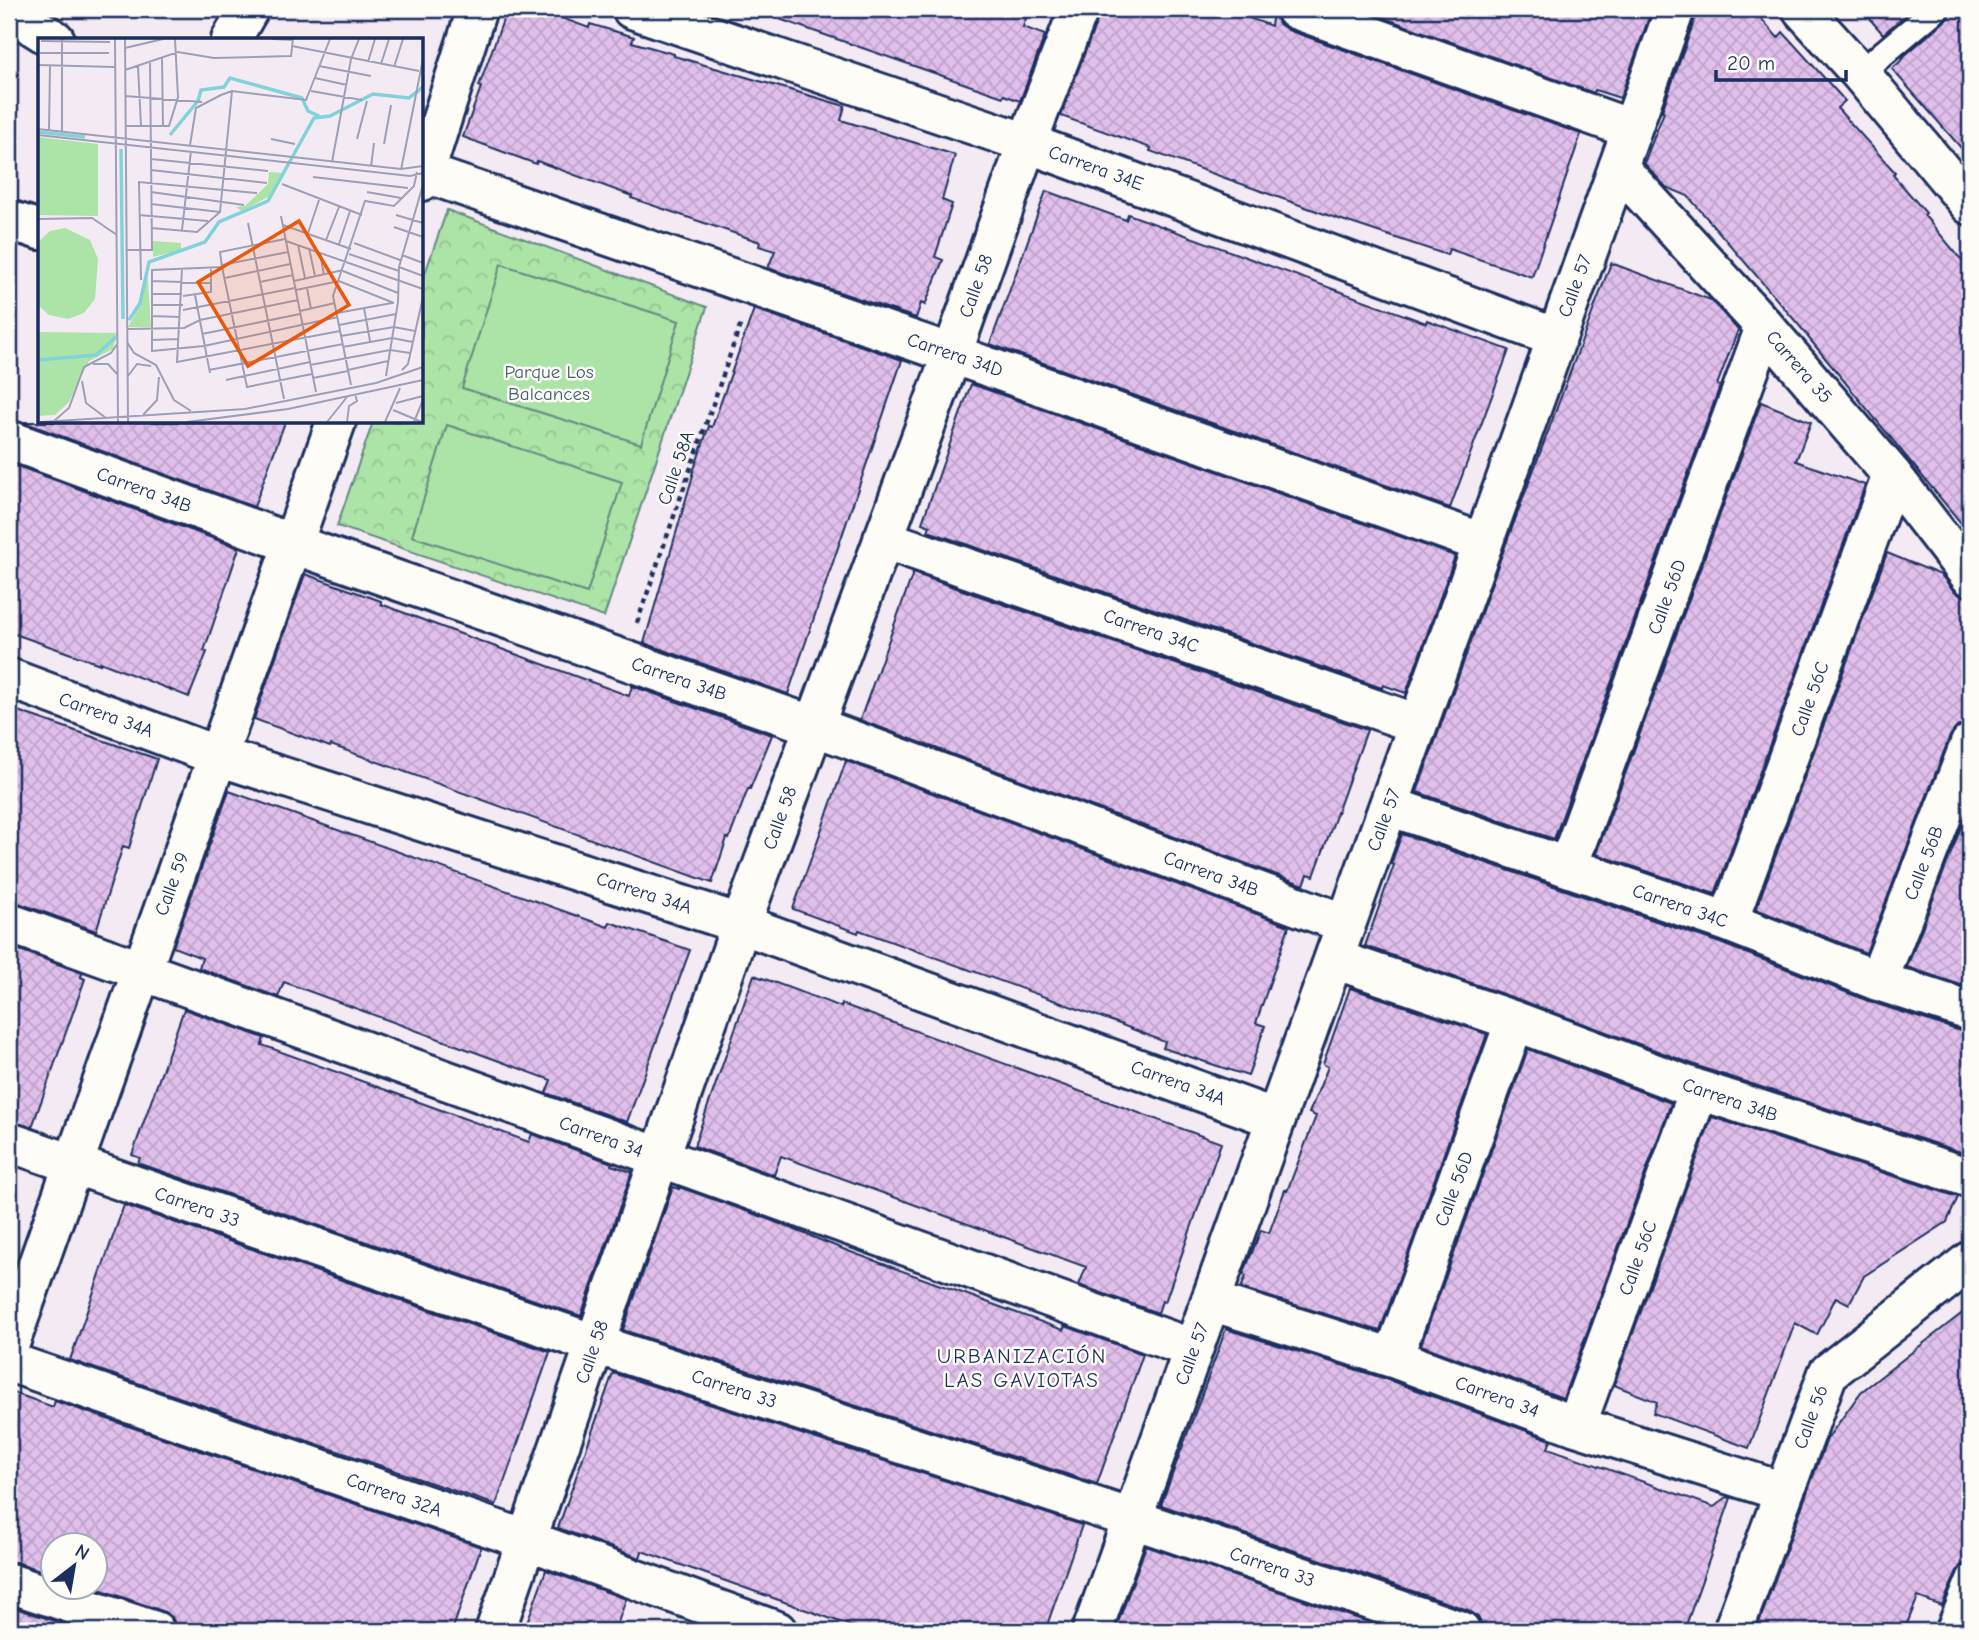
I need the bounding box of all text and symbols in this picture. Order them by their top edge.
inset map [38,38,424,424]
scale bar [1716,38,1846,82]
text: 20 m [1727,51,1775,75]
street label: Carrera 34E [1046,141,1146,195]
street label: Calle 58 [954,251,998,321]
street label: Calle 57 [1554,252,1596,320]
street label: Carrera 35 [1762,326,1836,408]
street label: Carrera 34D [904,328,1006,382]
park label: Parque Los Balcances [504,361,594,405]
street label: Calle 58A [653,428,699,508]
street label: Carrera 34B [93,463,195,517]
street label: Calle 56D [1643,556,1691,638]
street label: Carrera 34C [1100,604,1202,658]
street label: Carrera 34B [628,652,730,706]
street label: Calle 56C [1786,658,1834,739]
street label: Carrera 34A [56,688,156,742]
street label: Calle 58 [758,783,802,853]
street label: Calle 57 [1363,786,1405,854]
street label: Calle 56B [1900,823,1948,903]
street label: Carrera 34B [1160,847,1262,901]
street label: Calle 59 [150,849,194,919]
street label: Carrera 34A [594,867,694,919]
street label: Carrera 34C [1629,879,1731,933]
street label: Carrera 34A [1128,1056,1228,1110]
street label: Carrera 34B [1679,1073,1781,1127]
street label: Carrera 34 [556,1112,646,1162]
street label: Calle 56D [1430,1148,1478,1230]
street label: Carrera 33 [152,1182,242,1232]
street label: Calle 56C [1614,1217,1662,1298]
street label: Calle 58 [571,1317,613,1387]
street label: Calle 57 [1171,1320,1213,1388]
district label: URBANIZACIÓN LAS GAVIOTAS [937,1344,1107,1392]
street label: Carrera 33 [689,1365,779,1413]
street label: Carrera 34 [1452,1372,1542,1422]
street label: Calle 56 [1789,1382,1833,1452]
street label: Carrera 32A [343,1468,445,1522]
north arrow [38,1532,108,1602]
text: N [71,1540,93,1565]
street label: Carrera 33 [1227,1542,1317,1592]

